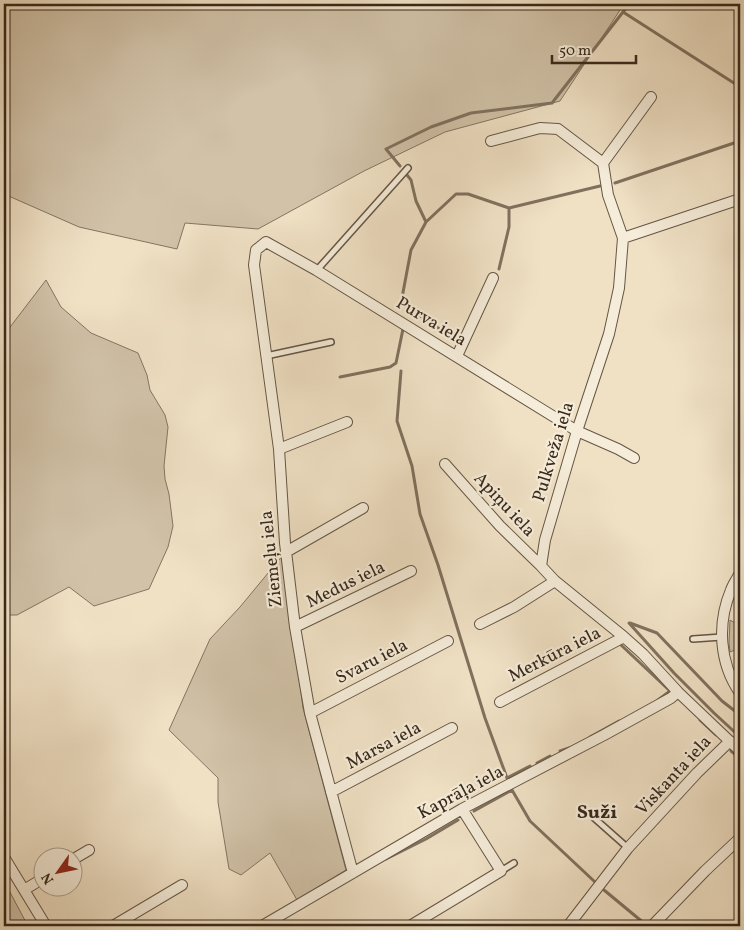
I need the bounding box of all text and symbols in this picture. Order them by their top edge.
scale bar [552,32,635,64]
text: 50 m [559,41,591,62]
street label: Purva iela [391,291,471,353]
street label: Pulkveža iela [527,399,581,505]
street label: Apiņu iela [467,467,541,543]
street label: Ziemeļu iela [254,509,290,609]
street label: Medus iela [302,555,390,615]
street label: Merkūra iela [504,621,606,689]
street label: Svaru iela [332,633,412,691]
street label: Marsa iela [342,716,426,776]
street label: Viskanta iela [630,730,718,822]
street label: Kaprāļa iela [414,760,508,826]
district label: Suži [577,799,617,827]
north arrow [32,848,82,898]
text: N [38,869,59,888]

